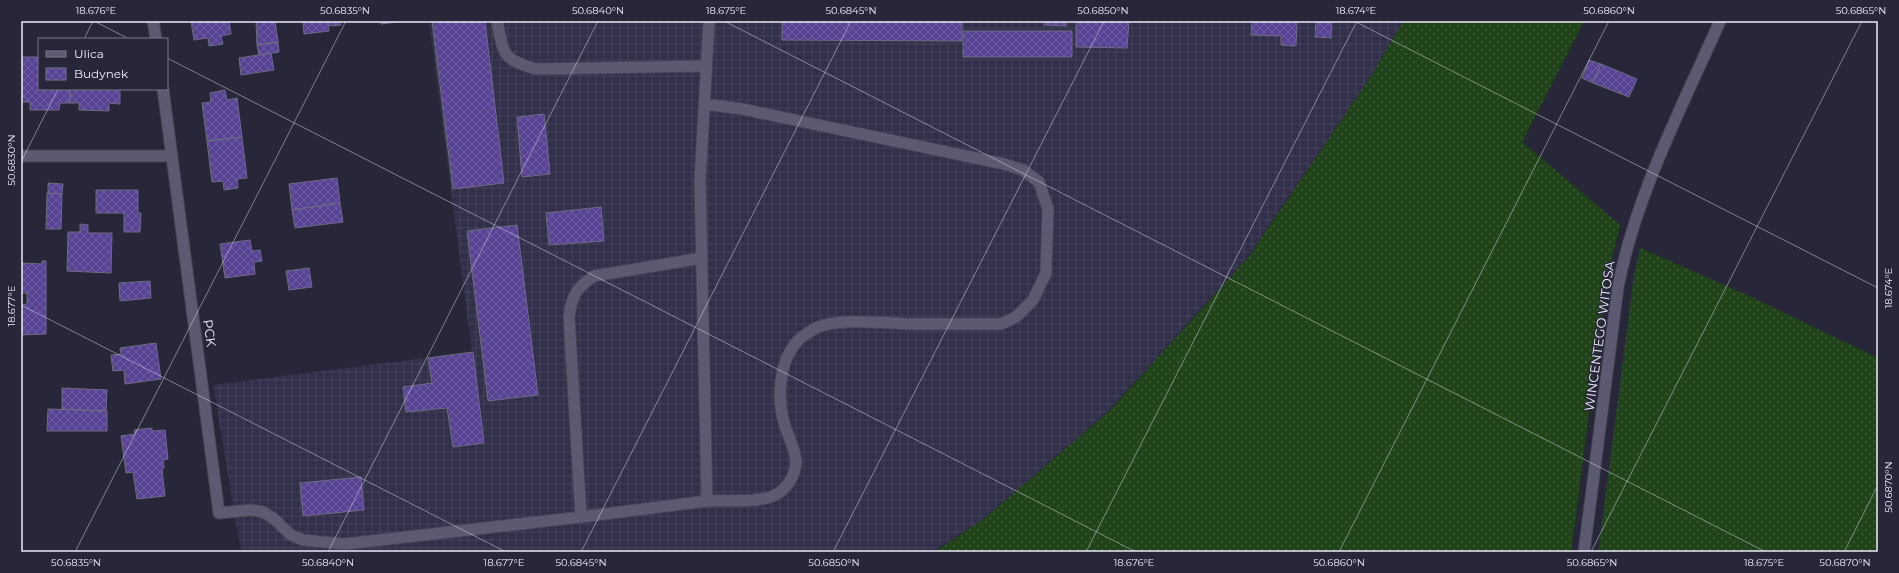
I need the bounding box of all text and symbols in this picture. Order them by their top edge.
text: 18.676°E [76,4,117,17]
text: 50.6835°N [320,4,370,17]
text: 50.6840°N [572,4,624,17]
text: 18.675°E [706,4,746,17]
text: 50.6845°N [825,4,877,17]
text: 50.6850°N [1077,4,1129,17]
text: 18.674°E [1336,4,1377,17]
text: 50.6860°N [1583,4,1635,17]
text: 50.6865°N [1836,4,1886,17]
legend [38,38,168,90]
text: Ulica [74,46,104,61]
text: Budynek [74,66,129,81]
text: 50.6830°N [5,134,18,186]
street label: WINCENTEGO WITOSA [1581,259,1618,412]
text: 18.674°E [1882,267,1895,308]
text: 18.677°E [5,285,18,326]
street label: PCK [200,318,220,349]
text: 50.6870°N [1882,461,1895,513]
text: 50.6835°N [51,556,101,569]
text: 50.6840°N [302,556,354,569]
text: 18.677°E [484,556,525,569]
text: 50.6845°N [555,556,607,569]
text: 50.6850°N [808,556,860,569]
text: 18.676°E [1114,556,1155,569]
text: 50.6860°N [1313,556,1365,569]
text: 50.6865°N [1567,556,1617,569]
text: 18.675°E [1744,556,1784,569]
text: 50.6870°N [1819,556,1871,569]

